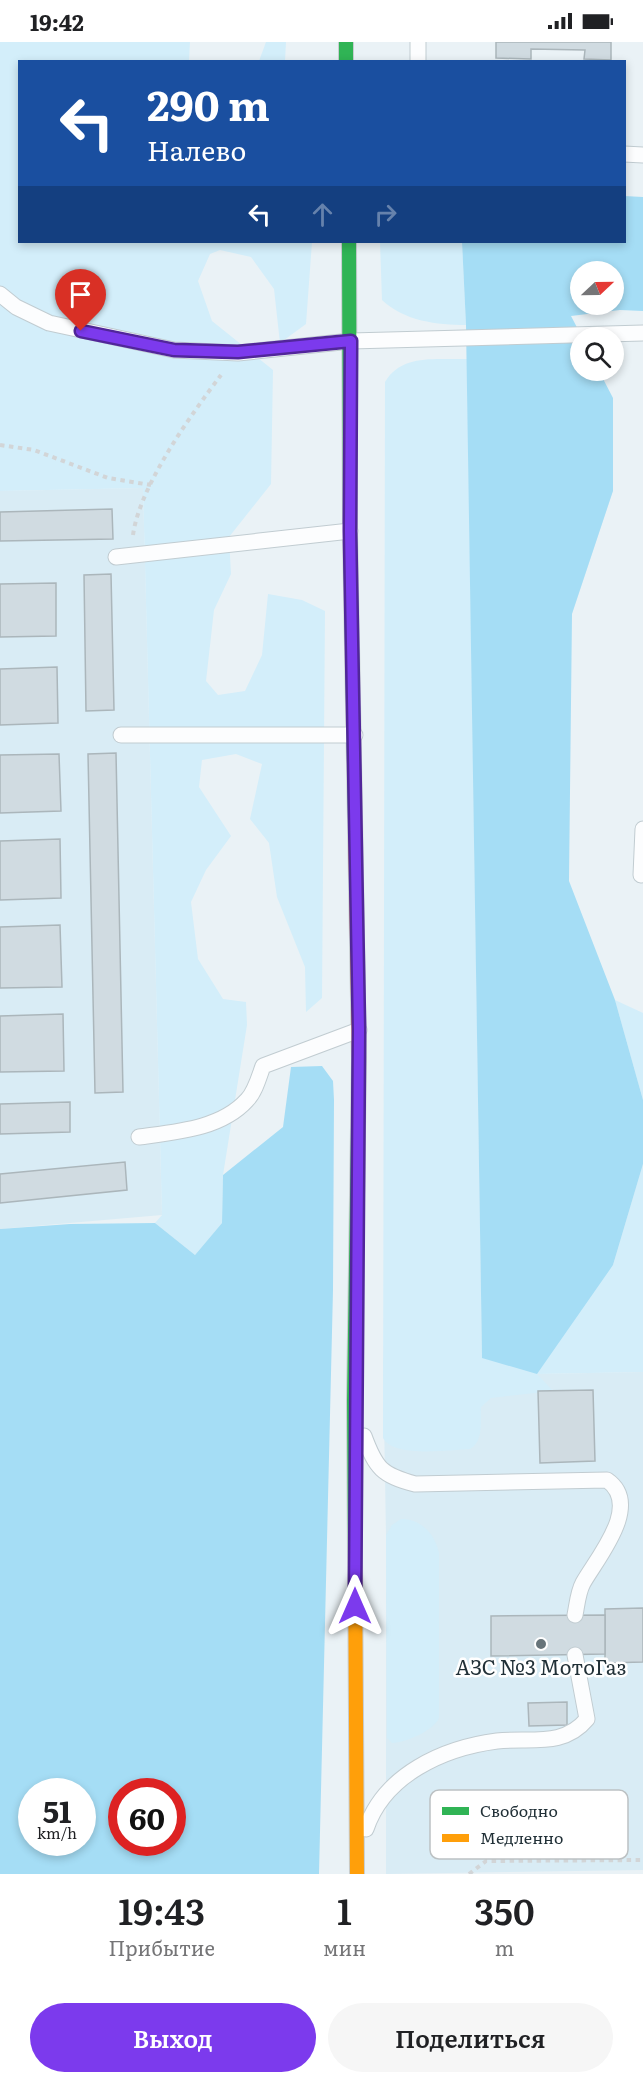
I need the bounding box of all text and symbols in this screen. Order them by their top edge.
text: 19:42 [30,5,84,38]
text: 290 m [147,72,270,134]
icon: left [48,84,126,162]
text: Налево [147,129,246,169]
icon: left [243,198,276,231]
icon: ahead [306,198,339,231]
icon: right [369,198,402,231]
north arrow [570,261,624,315]
map controls [570,261,624,381]
pin [55,269,106,331]
icon: arrive [64,278,97,311]
button: search [570,327,624,381]
position arrow [323,1574,387,1638]
marker: АЗС №3 МотоГаз [534,1637,548,1651]
place label: АЗС №3 МотоГаз [456,1651,626,1681]
speed limit sign: 60 [108,1778,186,1856]
text: 51 [43,1788,71,1832]
legend [430,1790,628,1859]
text: Свободно [480,1798,558,1822]
text: km/h [37,1821,77,1844]
text: Медленно [480,1825,563,1849]
text: 19:43 [118,1883,205,1936]
text: 1 [337,1883,352,1936]
text: 350 [474,1883,535,1936]
text: Прибытие [108,1932,215,1962]
text: мин [323,1932,366,1962]
text: m [495,1932,514,1962]
button: Выход [30,2003,316,2072]
button: Поделиться [328,2003,613,2072]

